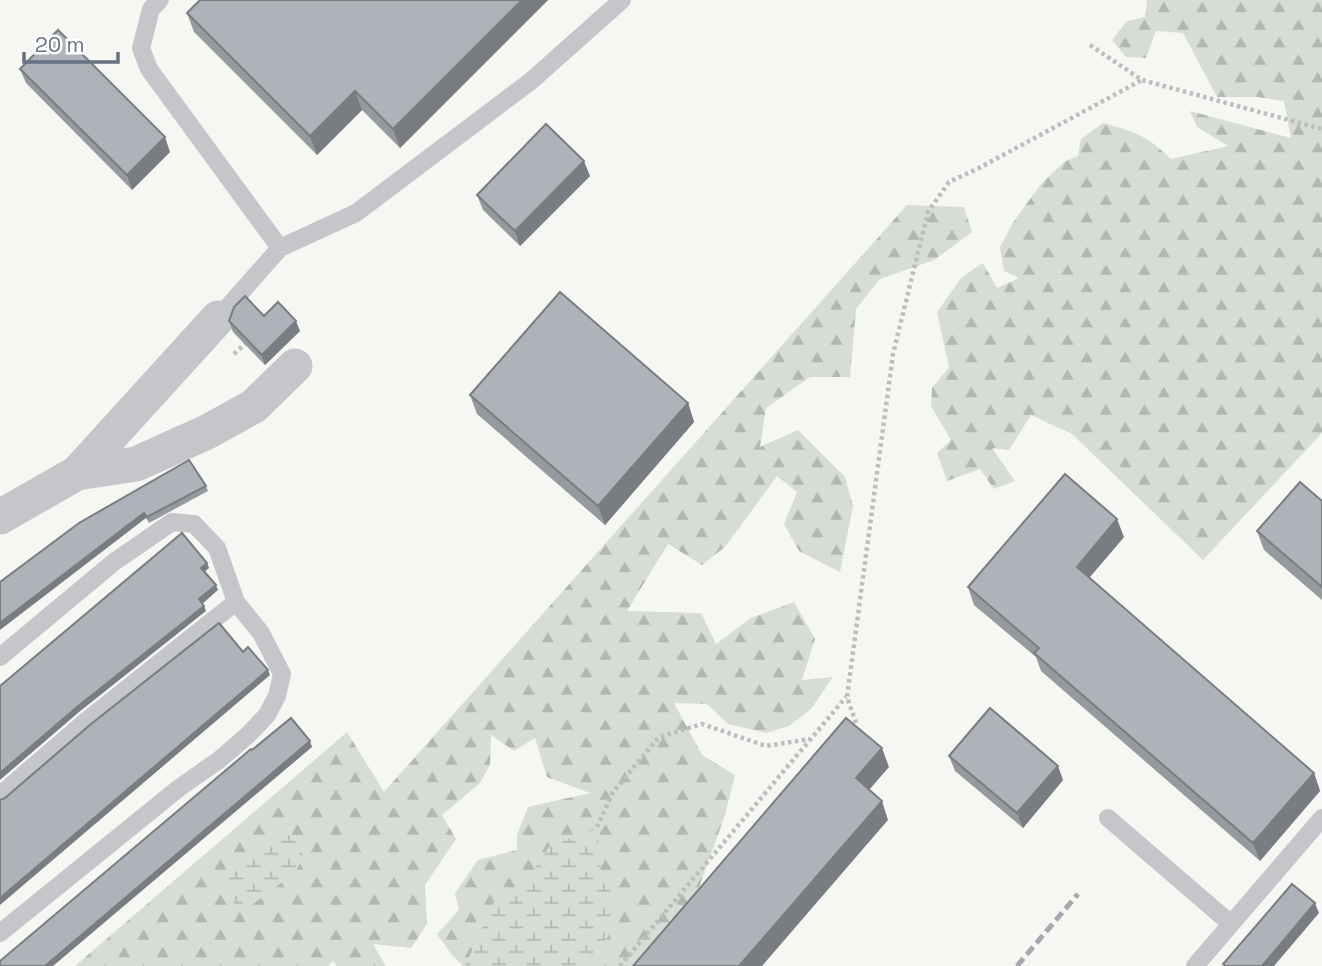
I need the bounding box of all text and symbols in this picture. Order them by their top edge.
scale bar [24,21,119,65]
text: 20 m [35,31,85,58]

